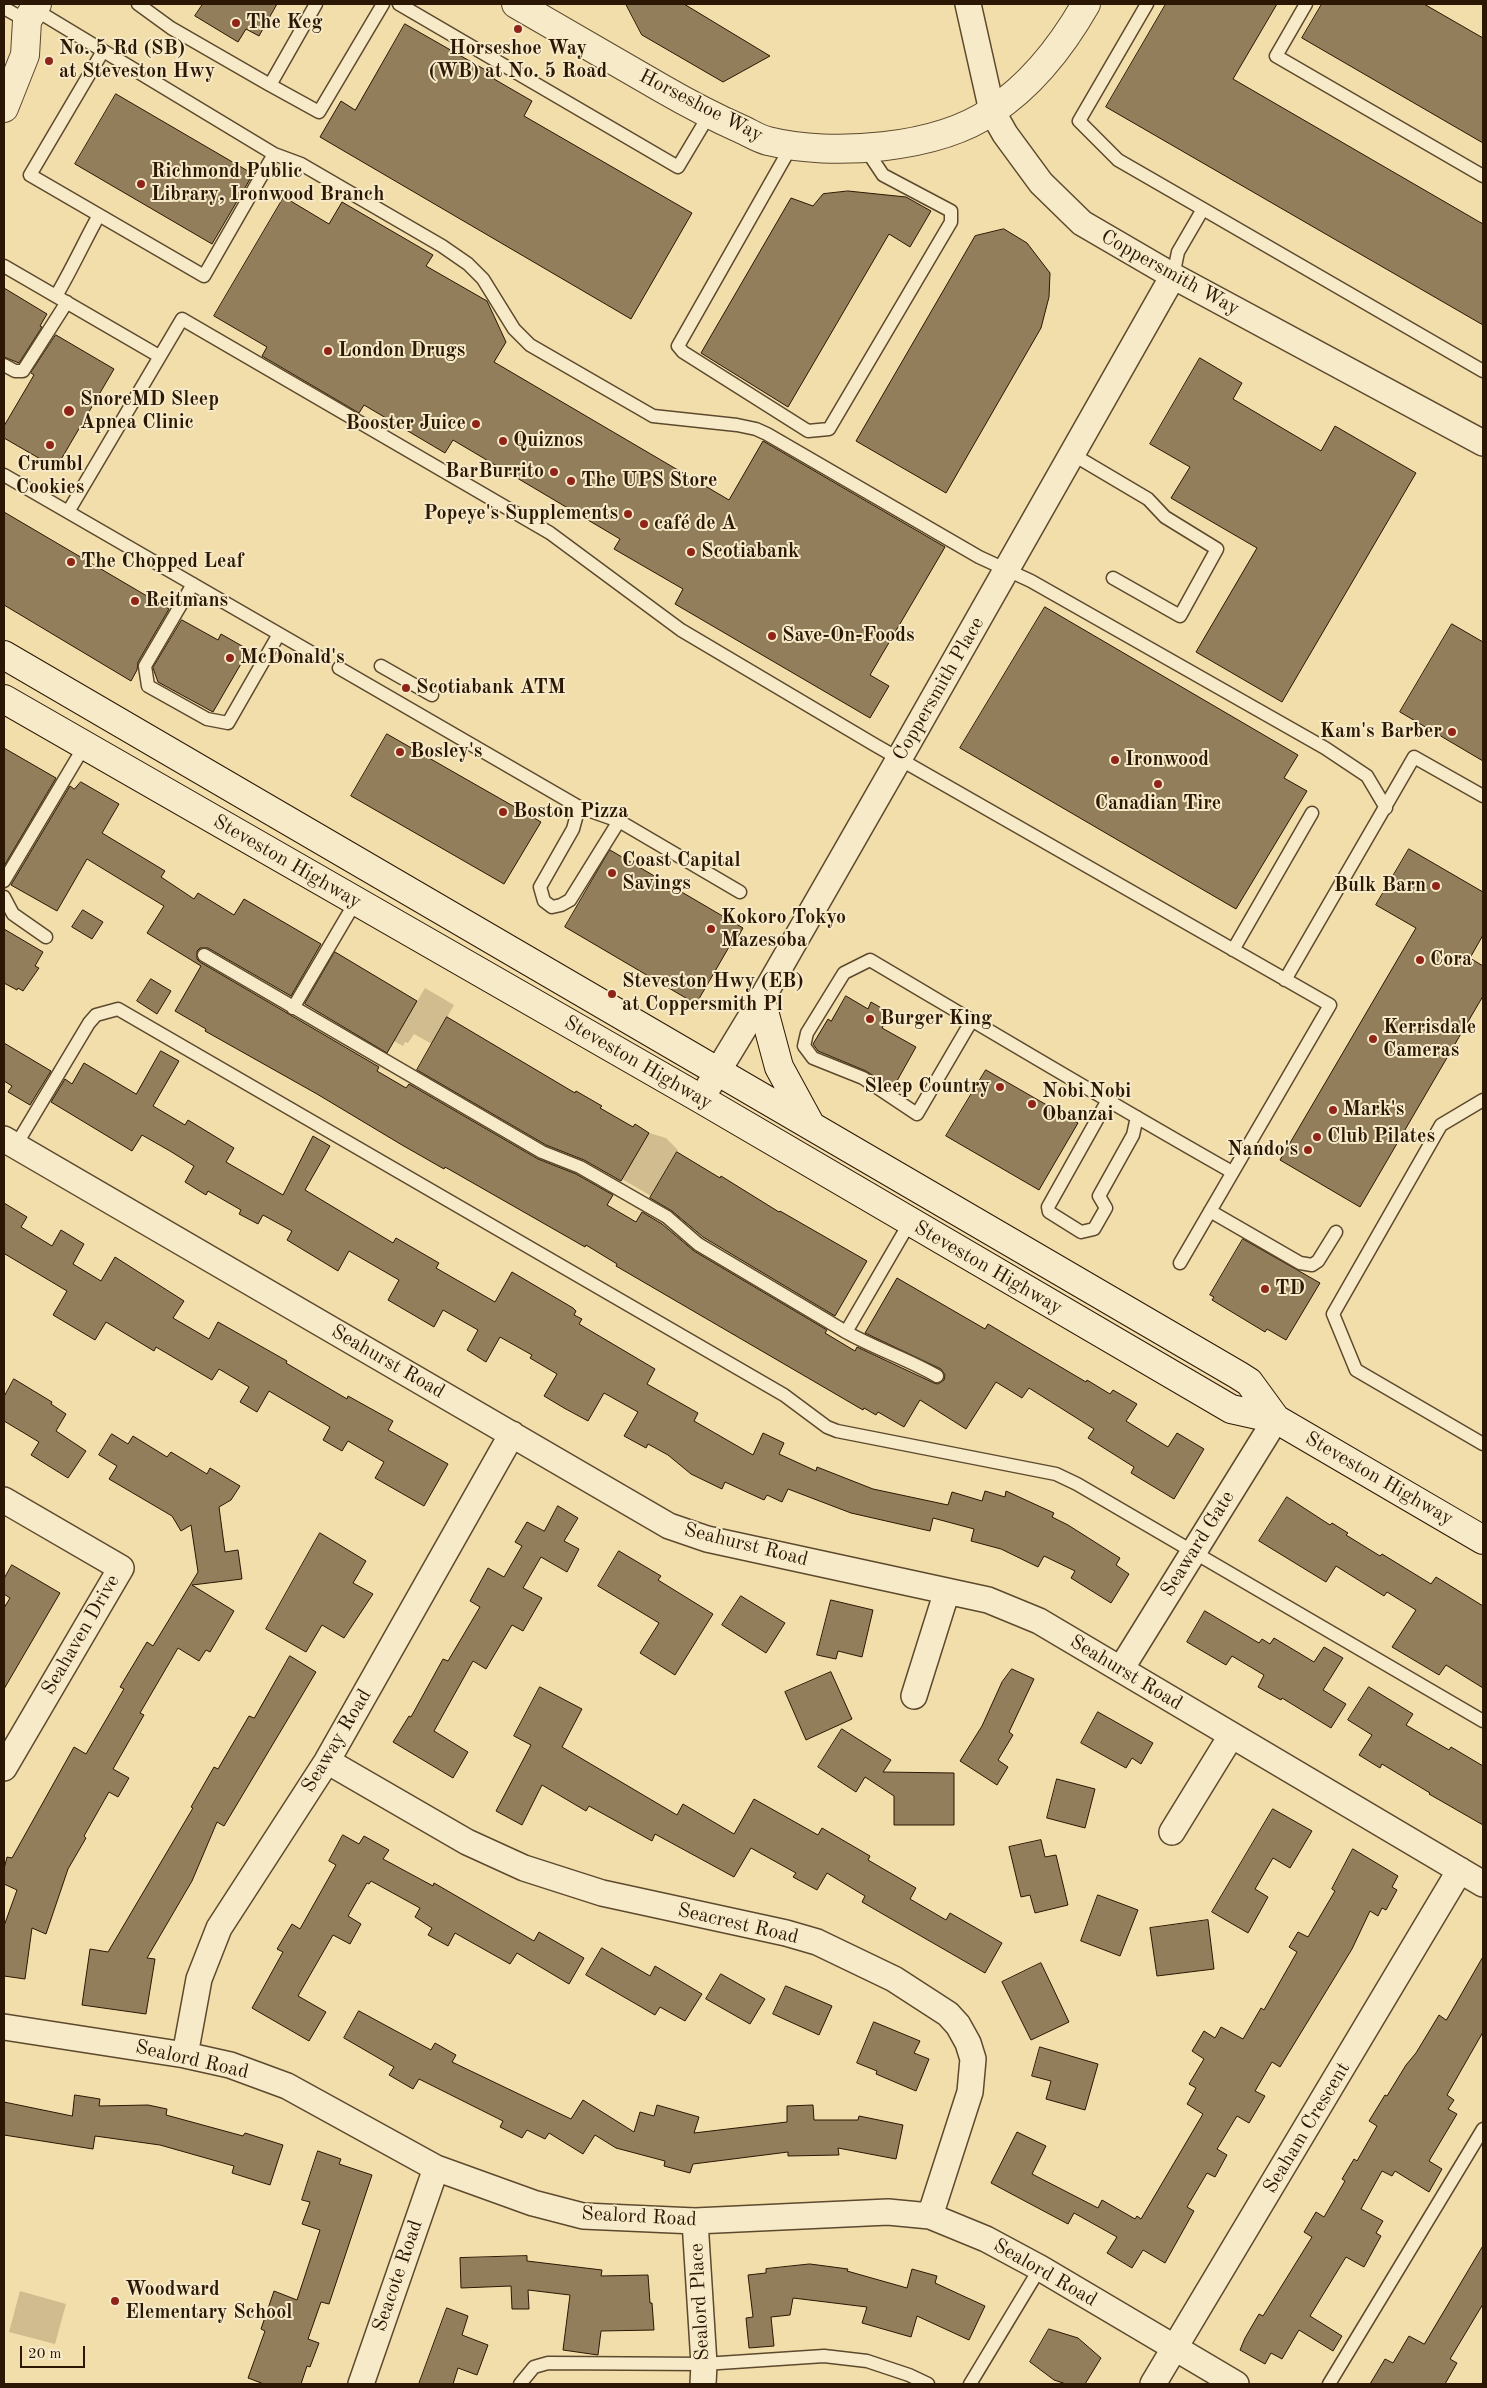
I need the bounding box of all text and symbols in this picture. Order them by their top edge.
place label: The Keg [246,11,322,35]
marker: The Keg [230,17,242,29]
marker: Horseshoe Way (WB) at No. 5 Road [512,23,524,35]
place label: No. 5 Rd (SB) at Steveston Hwy [59,37,215,84]
place label: Horseshoe Way (WB) at No. 5 Road [429,37,607,84]
marker: No. 5 Rd (SB) at Steveston Hwy [43,55,55,67]
street label: Horseshoe Way [635,64,767,148]
place label: Richmond Public Library, Ironwood Branch [151,160,384,207]
marker: Richmond Public Library, Ironwood Branch [135,178,147,190]
street label: Coppersmith Way [1096,225,1244,321]
place label: London Drugs [338,339,465,363]
marker: London Drugs [322,345,334,357]
place label: SnoreMD Sleep Apnea Clinic [80,388,219,435]
marker: SnoreMD Sleep Apnea Clinic [62,404,76,418]
place label: Booster Juice [346,412,466,436]
marker: Booster Juice [470,418,482,430]
place label: Quiznos [513,429,583,453]
marker: Quiznos [497,435,509,447]
marker: Crumbl Cookies [44,439,56,451]
place label: Crumbl Cookies [16,453,84,500]
place label: BarBurrito [445,460,544,484]
marker: BarBurrito [548,466,560,478]
place label: The UPS Store [581,469,717,493]
marker: The UPS Store [565,475,577,487]
place label: Popeye's Supplements [423,502,618,526]
marker: Popeye's Supplements [622,508,634,520]
place label: café de A [654,512,736,536]
marker: café de A [638,518,650,530]
place label: Scotiabank [701,540,799,564]
marker: Scotiabank [685,546,697,558]
place label: The Chopped Leaf [81,550,244,574]
marker: The Chopped Leaf [65,556,77,568]
place label: Reitmans [145,589,228,613]
marker: Reitmans [129,595,141,607]
street label: Coppersmith Place [888,613,990,765]
place label: Save-On-Foods [782,624,915,648]
marker: Save-On-Foods [766,630,778,642]
place label: McDonald's [240,646,345,670]
marker: McDonald's [224,652,236,664]
place label: Scotiabank ATM [416,676,566,700]
marker: Scotiabank ATM [400,682,412,694]
place label: Kam's Barber [1320,720,1442,744]
marker: Kam's Barber [1446,726,1458,738]
place label: Bosley's [410,740,482,764]
marker: Bosley's [394,746,406,758]
place label: Ironwood [1125,748,1209,772]
marker: Ironwood [1109,754,1121,766]
marker: Canadian Tire [1152,778,1164,790]
place label: Canadian Tire [1095,792,1221,816]
place label: Boston Pizza [513,800,628,824]
marker: Boston Pizza [497,806,509,818]
street label: Steveston Highway [209,810,365,914]
place label: Coast Capital Savings [622,849,741,896]
marker: Coast Capital Savings [606,867,618,879]
place label: Bulk Barn [1334,874,1426,898]
marker: Bulk Barn [1430,880,1442,892]
place label: Kokoro Tokyo Mazesoba [721,906,846,953]
marker: Kokoro Tokyo Mazesoba [705,923,717,935]
place label: Cora [1430,948,1472,972]
marker: Cora [1414,954,1426,966]
place label: Steveston Hwy (EB) at Coppersmith Pl [622,970,804,1017]
marker: Steveston Hwy (EB) at Coppersmith Pl [606,988,618,1000]
place label: Burger King [880,1007,992,1031]
street label: Steveston Highway [560,1011,716,1115]
marker: Burger King [864,1013,876,1025]
place label: Kerrisdale Cameras [1383,1016,1476,1063]
marker: Kerrisdale Cameras [1367,1033,1379,1045]
place label: Sleep Country [864,1075,990,1099]
place label: Nobi Nobi Obanzai [1042,1080,1131,1127]
marker: Sleep Country [994,1081,1006,1093]
marker: Nobi Nobi Obanzai [1026,1098,1038,1110]
place label: Mark's [1343,1098,1404,1122]
marker: Mark's [1327,1104,1339,1116]
place label: Club Pilates [1327,1125,1435,1149]
marker: Club Pilates [1311,1131,1323,1143]
place label: Nando's [1227,1138,1298,1162]
marker: Nando's [1302,1144,1314,1156]
street label: Steveston Highway [910,1216,1066,1320]
place label: TD [1275,1277,1305,1301]
marker: TD [1259,1283,1271,1295]
street label: Seahurst Road [327,1320,449,1404]
street label: Steveston Highway [1301,1427,1457,1531]
street label: Seaward Gate [1156,1487,1240,1601]
street label: Seahurst Road [681,1518,811,1572]
street label: Seahaven Drive [37,1571,125,1699]
street label: Seahurst Road [1065,1630,1187,1716]
street label: Seaway Road [297,1685,377,1797]
street label: Seacrest Road [675,1898,801,1950]
street label: Sealord Road [133,2035,251,2085]
street label: Seaham Crescent [1258,2058,1356,2198]
street label: Sealord Road [581,2202,697,2232]
street label: Seacote Road [368,2217,428,2335]
street label: Sealord Road [989,2234,1101,2312]
street label: Sealord Place [685,2243,715,2361]
place label: Woodward Elementary School [125,2278,292,2325]
marker: Woodward Elementary School [109,2295,121,2307]
scale bar [22,2336,88,2368]
text: 20 m [28,2347,62,2362]

